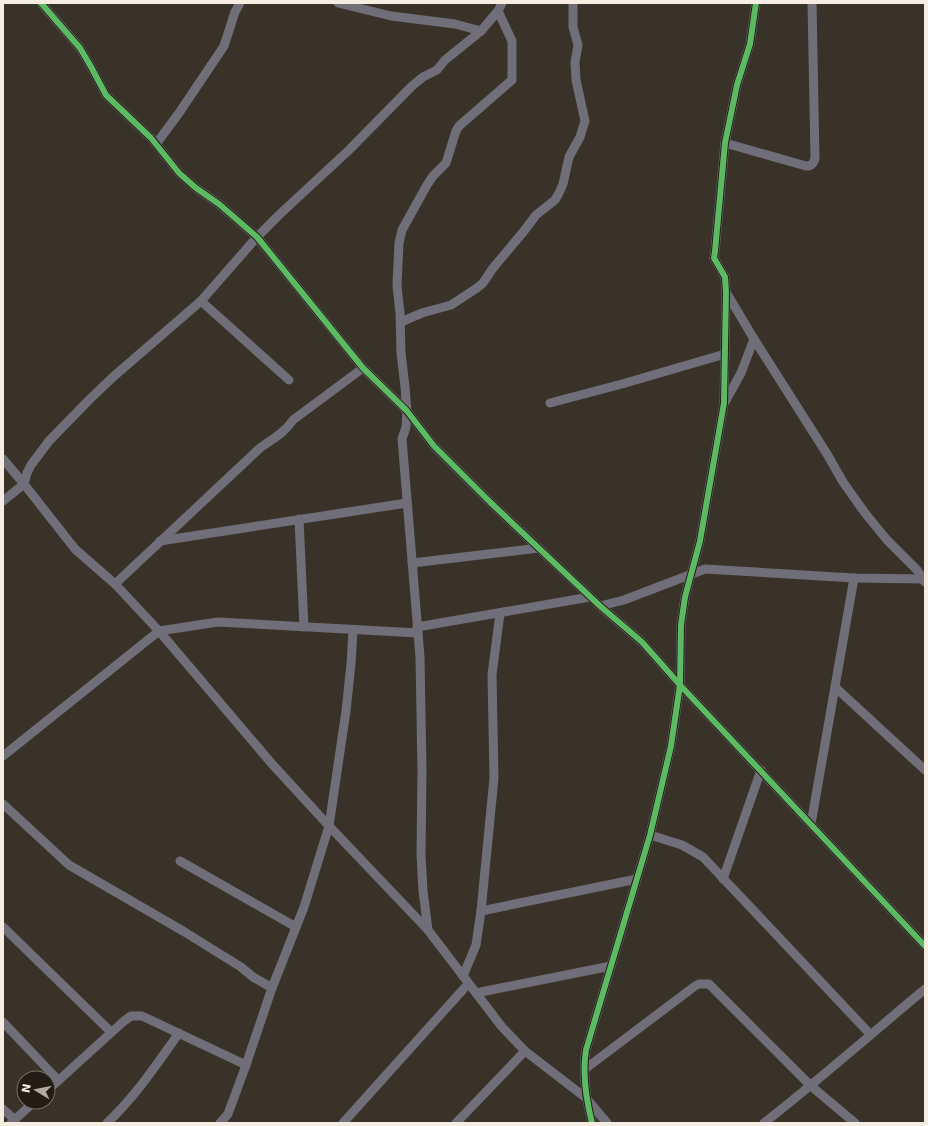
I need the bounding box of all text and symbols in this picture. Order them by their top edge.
north arrow [16,1070,56,1110]
text: N [19,1083,34,1094]

